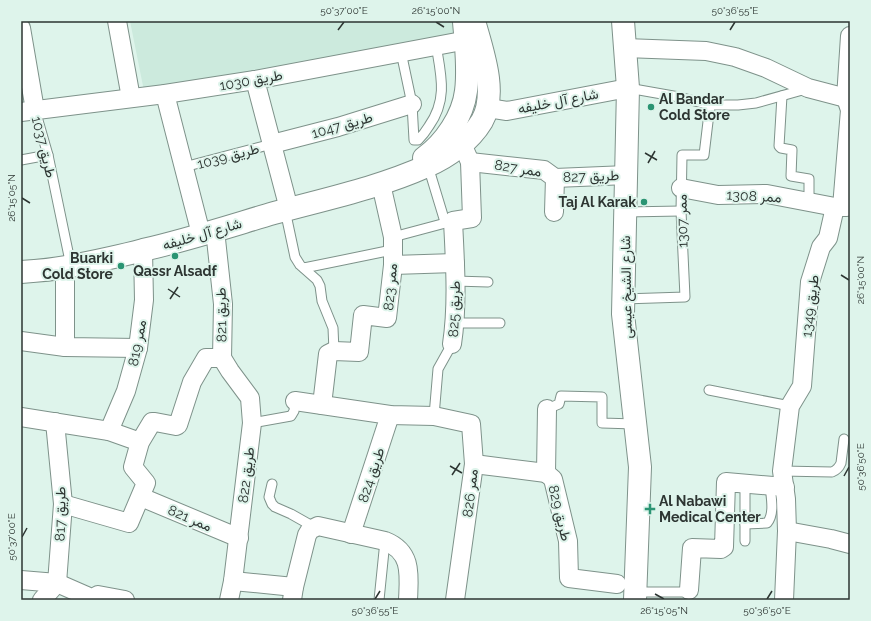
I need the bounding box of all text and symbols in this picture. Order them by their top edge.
text: 50°37'00"E [320,5,368,16]
text: 26°15'00"N [412,5,460,16]
text: 50°36'55"E [712,5,758,16]
street label: طريق 1030 [218,67,284,94]
street label: شارع آل خليفه [516,85,600,120]
place label: Al Bandar Cold Store [659,91,730,123]
marker: Al Bandar Cold Store [646,102,656,112]
street label: طريق 1047 [310,109,375,142]
street label: طريق 1037 [28,115,59,180]
street label: طريق 1039 [195,140,261,173]
street label: ممر 827 [493,156,543,181]
street label: طريق 827 [563,167,619,186]
text: 26°15'05"N [6,174,17,222]
street label: ممر 1308 [726,187,782,206]
place label: Taj Al Karak [559,194,636,210]
street label: ممر 1307 [674,194,691,248]
marker: Taj Al Karak [639,197,649,207]
street label: شارع آل خليفه [161,215,244,256]
street label: شارع الشيخ عيسى [617,235,638,339]
place label: Buarki Cold Store [42,250,114,282]
marker: Qassr Alsadf [170,251,180,261]
text: 26°15'00"N [855,256,866,304]
marker: Buarki Cold Store [116,261,126,271]
place label: Qassr Alsadf [133,263,217,279]
street label: ممر 823 [380,263,401,311]
street label: طريق 1349 [798,274,823,338]
street label: طريق 825 [445,280,464,338]
street label: طريق 821 [213,287,230,343]
street label: ممر 819 [125,318,150,368]
text: 50°36'50"E [855,443,866,491]
street label: طريق 822 [235,446,258,504]
street label: طريق 824 [355,446,388,505]
street label: ممر 826 [459,468,482,518]
street label: طريق 829 [544,483,575,543]
street label: طريق 817 [52,486,69,542]
place label: Al Nabawi Medical Center [659,493,761,525]
street label: ممر 821 [165,502,214,535]
marker: Al Nabawi Medical Center [644,503,656,515]
text: 50°37'00"E [6,513,17,561]
text: 50°36'55"E [352,605,398,616]
text: 26°15'05"N [640,605,688,616]
text: 50°36'50"E [743,605,791,616]

